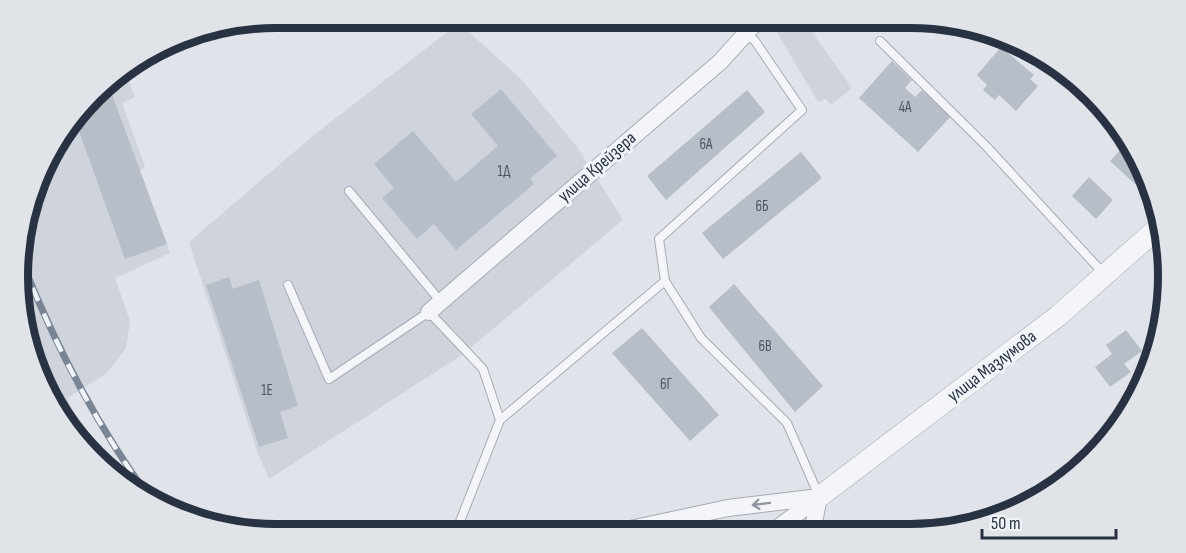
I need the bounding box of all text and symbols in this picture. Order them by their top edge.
house number: 4А [899,98,912,117]
street label: улица Крейзера [554,127,640,207]
house number: 6А [700,135,713,154]
house number: 1Д [498,162,511,181]
house number: 6Б [755,197,769,216]
street label: улица Мазлумова [943,326,1041,406]
house number: 6В [758,337,772,356]
house number: 6Г [660,375,673,394]
house number: 1Е [261,381,273,400]
one-way arrow [752,498,772,509]
scale bar [982,502,1116,540]
text: 50 m [991,513,1021,534]

